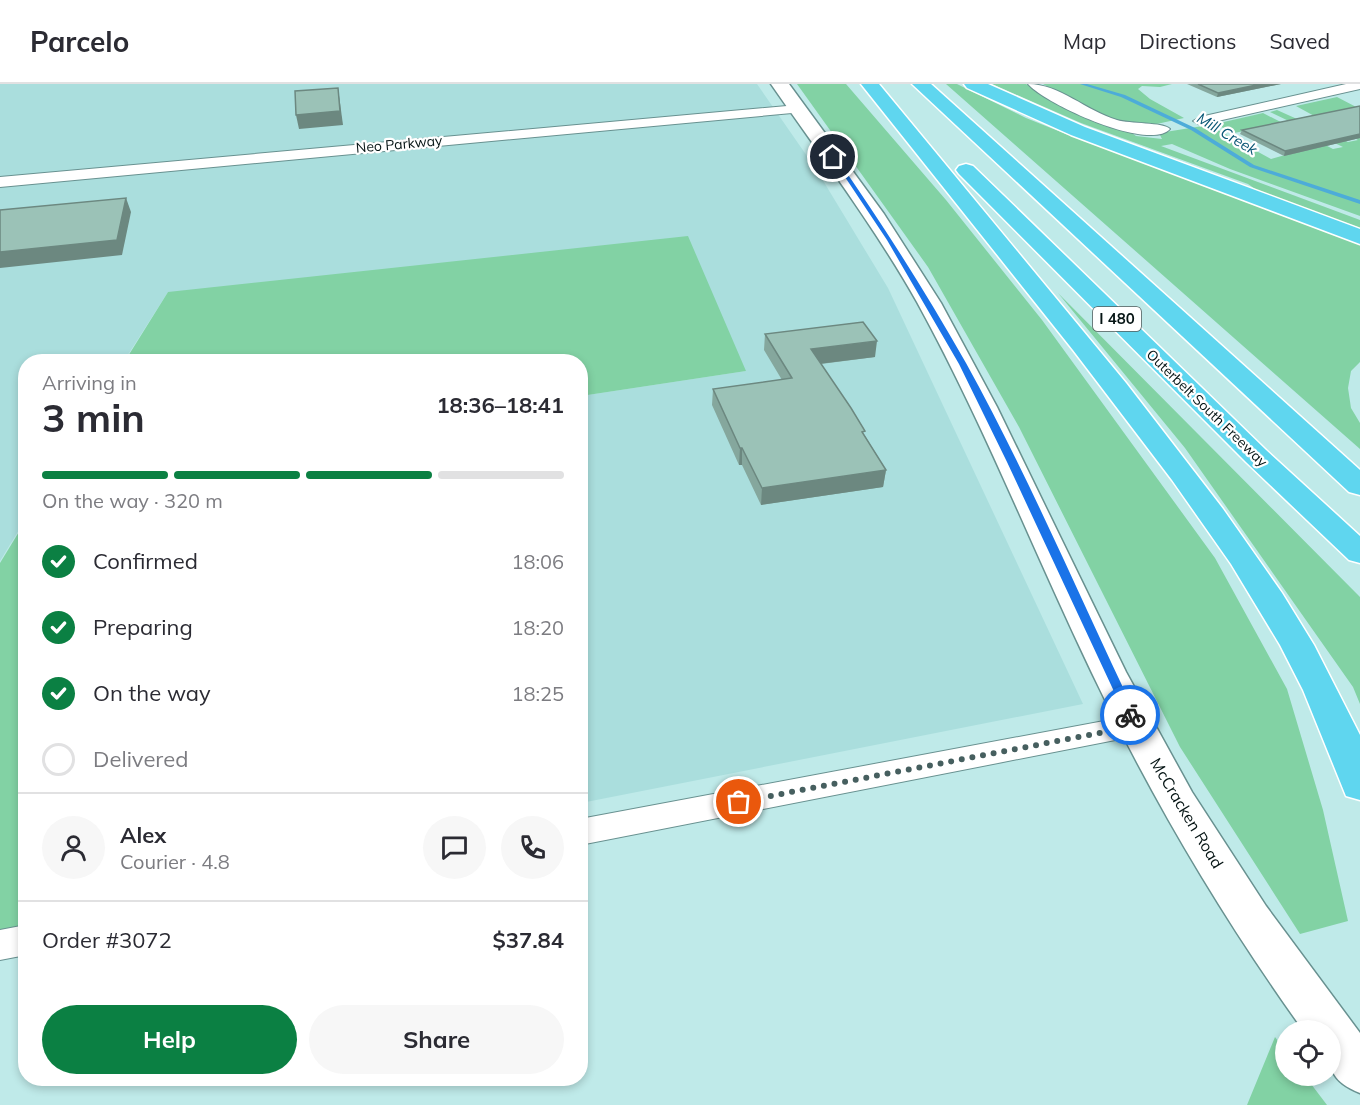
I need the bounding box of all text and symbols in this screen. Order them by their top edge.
text: Parcelo [30,24,129,59]
text: Map [1063,28,1106,54]
text: Directions [1139,28,1236,54]
text: Saved [1269,28,1330,54]
water label: Mill Creek [1194,108,1262,160]
street label: Neo Parkway [355,131,444,157]
pin [807,131,858,182]
icon: home [816,140,849,173]
road number: I 480 [1093,307,1141,331]
street label: Outerbelt South Freeway [1143,345,1272,471]
text: Arriving in [42,370,137,395]
text: 18:36–18:41 [436,391,564,419]
text: 3 min [42,393,145,442]
text: On the way · 320 m [42,488,223,513]
icon: check [42,545,75,578]
text: Confirmed [93,547,198,575]
text: 18:06 [511,549,564,574]
icon: check [42,611,75,644]
text: Preparing [93,613,193,641]
text: 18:20 [511,615,564,640]
icon: check [42,677,75,710]
text: On the way [93,679,211,707]
text: 18:25 [511,681,564,706]
courier [1100,685,1160,745]
icon: bike [1114,699,1147,732]
text: Delivered [93,745,188,773]
street label: McCracken Road [1146,754,1228,872]
pin [713,776,764,827]
icon: bag [722,785,755,818]
button: person [42,816,105,879]
button: chat [423,816,486,879]
button: phone [501,816,564,879]
text: Alex [120,821,166,849]
text: Courier · 4.8 [120,849,230,874]
text: Order #3072 [42,926,172,954]
text: $37.84 [493,926,564,954]
button: Help [42,1005,297,1074]
button: Share [309,1005,564,1074]
map controls [1275,1020,1341,1086]
button: locate [1275,1020,1341,1086]

